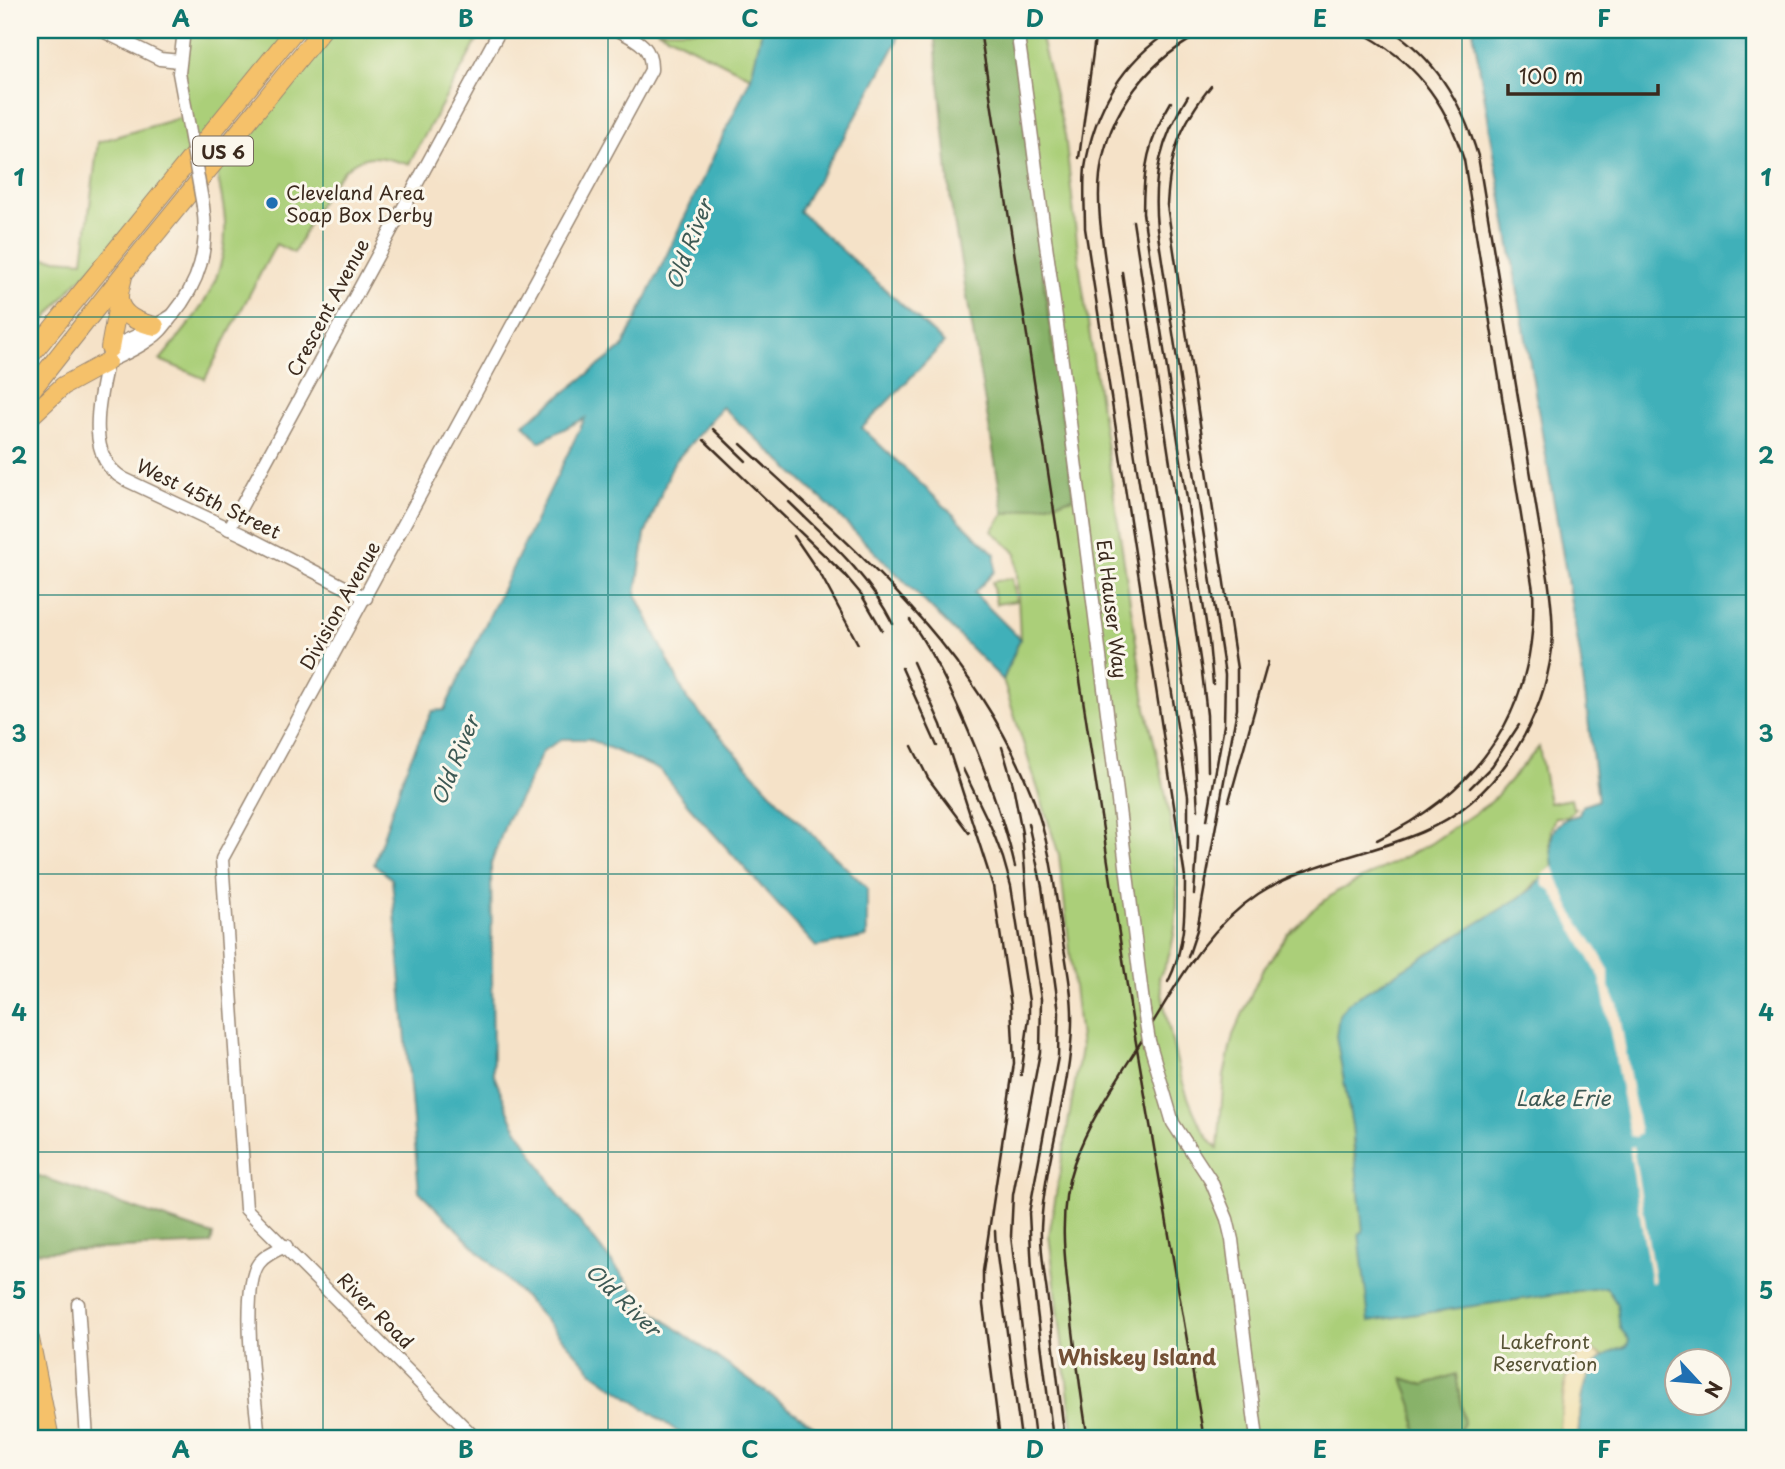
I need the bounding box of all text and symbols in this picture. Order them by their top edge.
text: A [172,0,190,35]
text: B [458,0,474,35]
text: C [741,0,759,35]
text: D [1026,0,1044,35]
text: E [1313,0,1327,35]
text: F [1597,0,1611,35]
scale bar [1508,52,1659,96]
text: 100 m [1519,59,1583,91]
road number: US 6 [193,136,253,166]
text: 1 [14,159,25,194]
text: 1 [1761,159,1772,194]
place label: Cleveland Area Soap Box Derby [286,178,433,228]
water label: Old River [656,192,721,293]
marker: Cleveland Area Soap Box Derby [264,195,280,211]
street label: Crescent Avenue [279,233,375,381]
text: 2 [11,437,27,472]
text: 2 [1758,437,1774,472]
street label: West 45th Street [132,451,286,545]
street label: Division Avenue [292,536,386,674]
street label: Ed Hauser Way [1091,538,1135,680]
water label: Old River [422,708,487,809]
text: 3 [11,715,27,750]
text: 3 [1758,715,1774,750]
text: 4 [11,994,27,1029]
text: 4 [1758,994,1774,1029]
water label: Lake Erie [1516,1081,1612,1113]
water label: Old River [579,1255,671,1345]
street label: River Road [331,1265,421,1355]
text: 5 [12,1272,26,1307]
text: 5 [1759,1272,1773,1307]
park label: Lakefront Reservation [1493,1327,1597,1377]
district label: Whiskey Island [1058,1340,1216,1372]
north arrow [1662,1346,1732,1416]
text: N [1698,1377,1730,1403]
text: A [172,1431,190,1466]
text: B [458,1431,474,1466]
text: C [741,1431,759,1466]
text: D [1026,1431,1044,1466]
text: E [1313,1431,1327,1466]
text: F [1597,1431,1611,1466]

